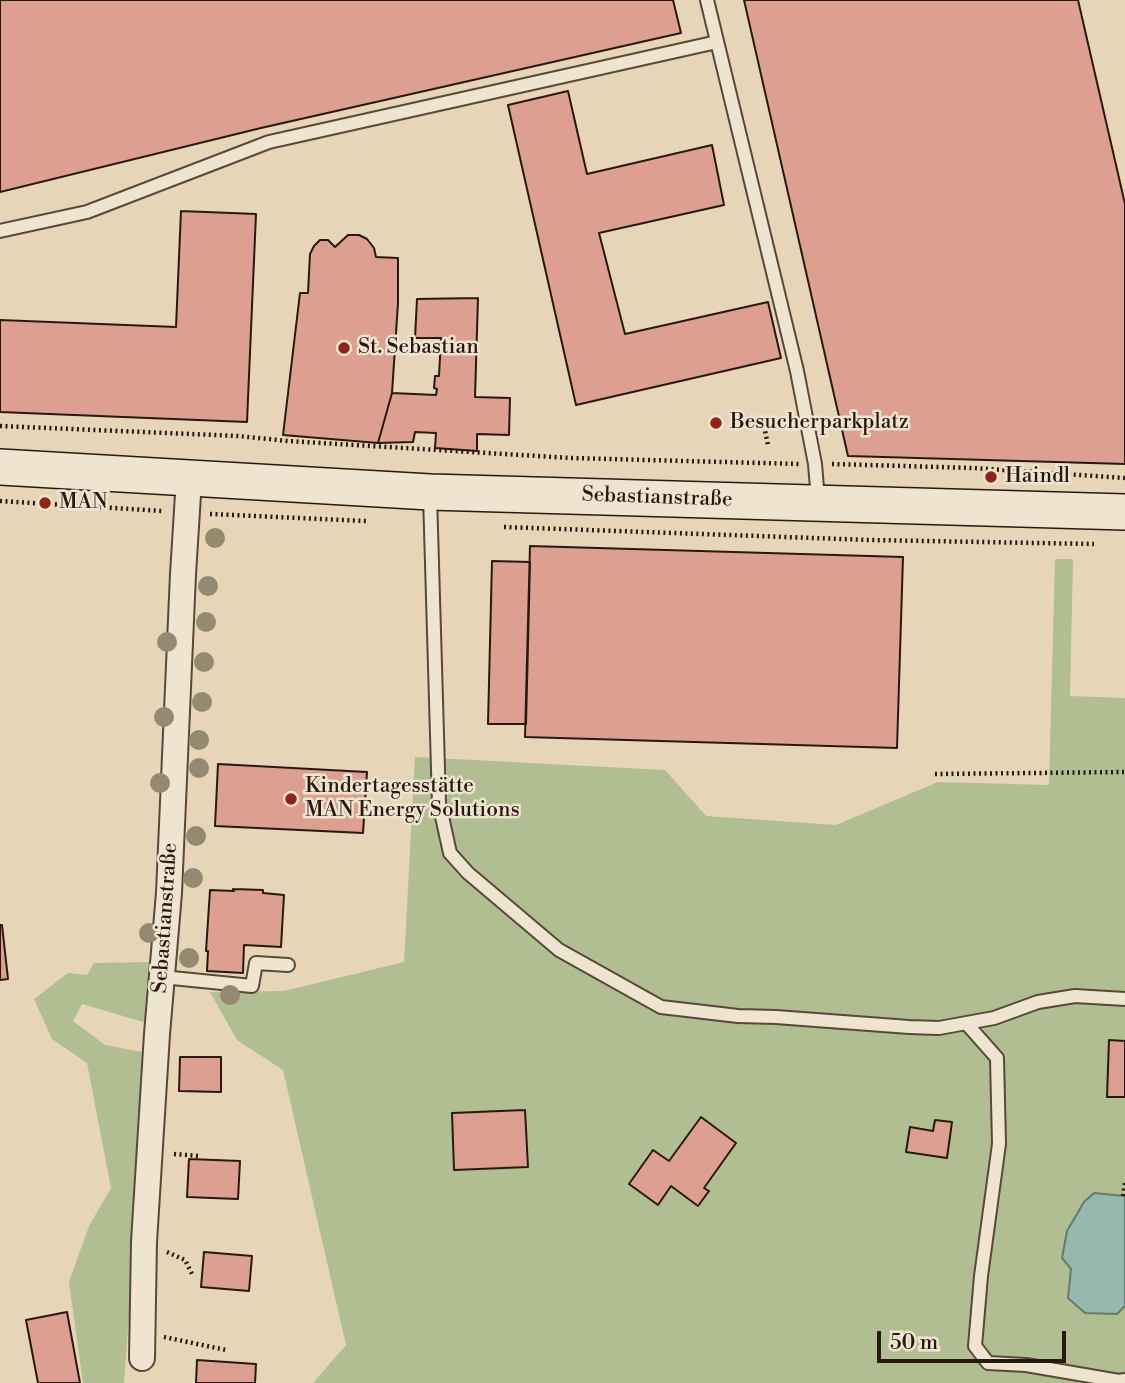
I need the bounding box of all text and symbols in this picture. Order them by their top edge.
place label: St. Sebastian [358,335,479,361]
marker: St. Sebastian [336,340,352,356]
place label: Besucherparkplatz [730,410,909,436]
marker: Besucherparkplatz [708,415,724,431]
place label: Haindl [1005,464,1070,490]
marker: Haindl [983,469,999,485]
street label: Sebastianstraße [581,483,733,513]
place label: MAN [59,490,108,516]
marker: MAN [37,495,53,511]
place label: Kindertagesstätte MAN Energy Solutions [305,774,520,824]
marker: Kindertagesstätte MAN Energy Solutions [283,791,299,807]
street label: Sebastianstraße [148,842,184,994]
scale bar [880,1316,1069,1360]
text: 50 m [890,1330,938,1356]

